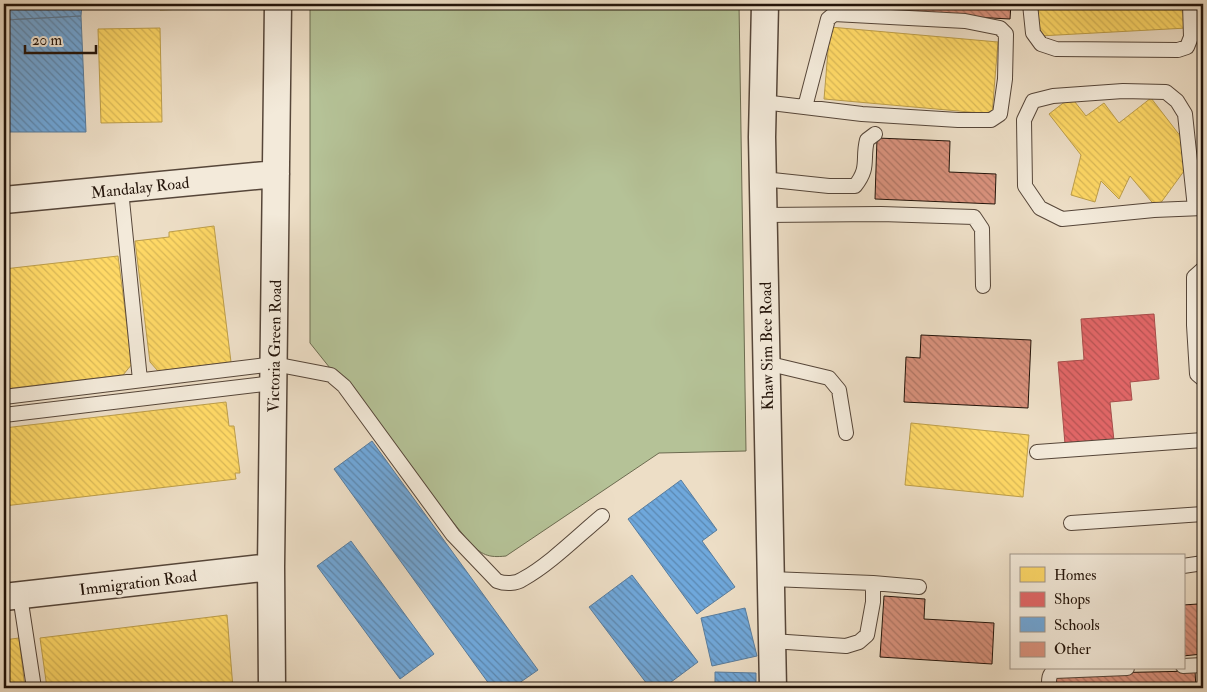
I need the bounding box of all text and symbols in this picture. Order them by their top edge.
scale bar [25,22,96,54]
text: 20 m [32,31,62,50]
street label: Mandalay Road [90,173,190,203]
street label: Victoria Green Road [264,279,286,413]
street label: Khaw Sim Bee Road [756,281,778,411]
legend [1010,554,1184,670]
street label: Immigration Road [78,566,198,600]
text: Homes [1054,566,1096,585]
text: Shops [1054,590,1090,610]
text: Schools [1054,616,1100,635]
text: Other [1054,640,1091,659]

